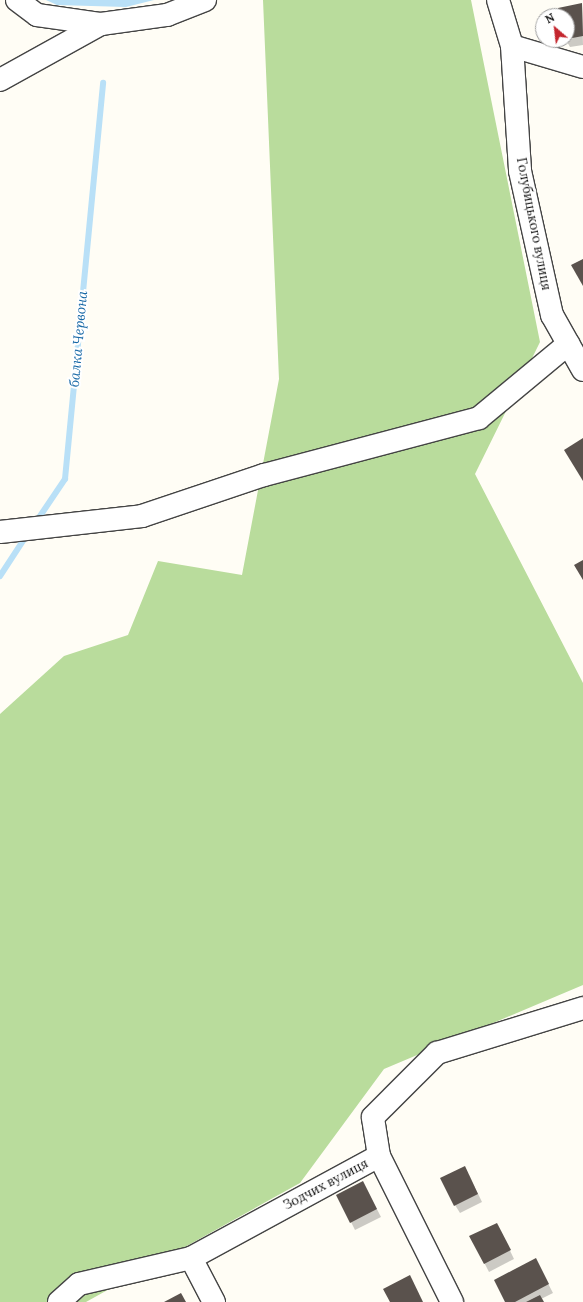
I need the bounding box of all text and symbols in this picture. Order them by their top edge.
north arrow [535,8,575,48]
text: N [543,10,557,26]
street label: Голубицького вулиця [512,156,554,292]
water label: балка Червона [65,290,91,388]
street label: Зодчих вулиця [281,1156,371,1214]

